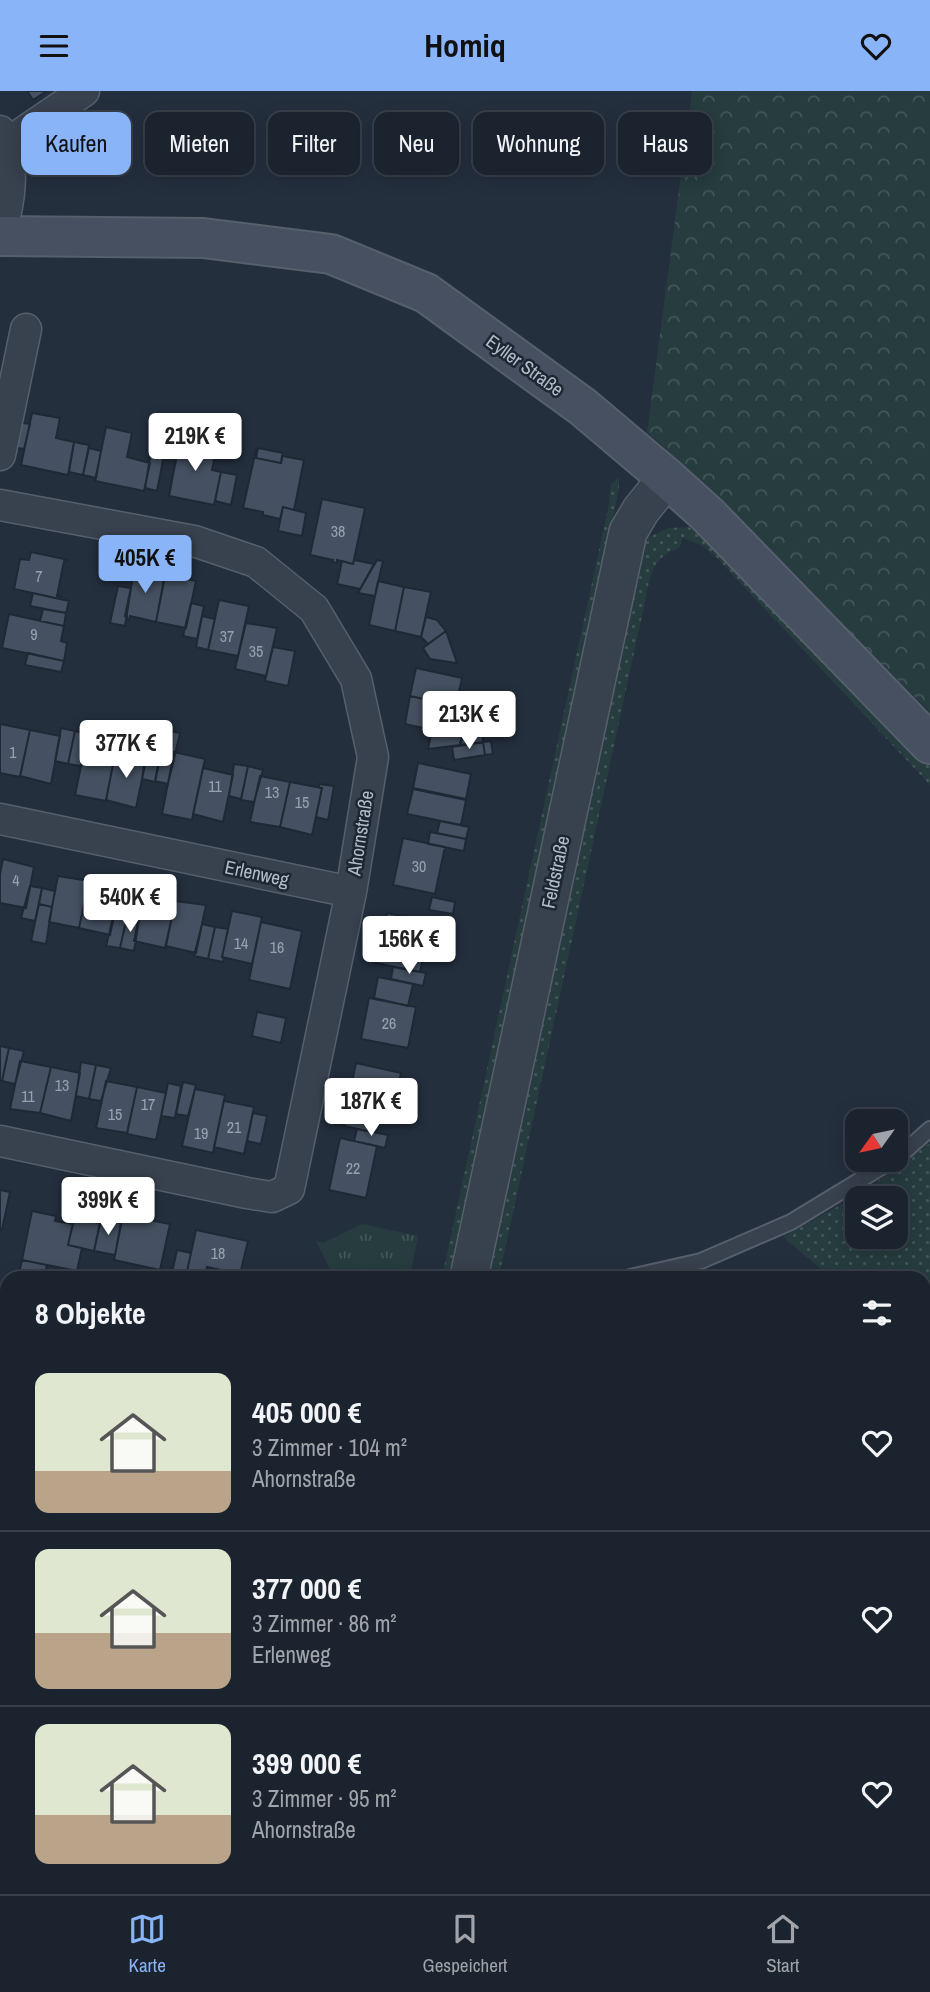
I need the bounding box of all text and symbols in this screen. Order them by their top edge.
text: Homiq [424,24,506,67]
icon: menu [35,27,73,65]
icon: heart [857,27,895,65]
chip: Kaufen [21,112,131,175]
chip: Mieten [145,112,254,175]
chip: Filter [268,112,360,175]
chip: Neu [374,112,459,175]
chip: Wohnung [473,112,604,175]
chip: Haus [618,112,712,175]
street label: Eyller Straße [481,328,569,402]
pin: 219K € [138,413,252,473]
text: 219K € [165,420,225,451]
house number: 38 [331,520,345,542]
pin: 405K € [88,535,202,595]
text: 405K € [115,542,175,573]
house number: 7 [35,565,43,587]
house number: 9 [30,623,38,645]
house number: 37 [220,625,234,647]
house number: 35 [249,640,263,662]
pin: 213K € [412,691,526,751]
text: 213K € [439,698,499,729]
pin: 377K € [69,721,183,780]
text: 377K € [96,727,156,758]
house number: 1 [9,741,17,763]
house number: 11 [208,775,223,797]
house number: 13 [265,781,279,803]
street label: Ahornstraße [340,789,380,878]
house number: 15 [295,791,309,813]
street label: Feldstraße [535,833,575,911]
street label: Erlenweg [223,854,292,893]
house number: 30 [412,855,426,877]
house number: 4 [12,869,20,891]
pin: 540K € [73,875,187,934]
text: 540K € [100,881,160,912]
pin: 156K € [352,917,466,976]
text: 156K € [379,923,439,954]
house number: 14 [234,932,248,954]
house number: 16 [270,936,284,958]
house number: 26 [382,1012,396,1034]
house number: 13 [55,1074,69,1096]
pin: 187K € [314,1079,428,1138]
house number: 11 [21,1085,36,1107]
text: 187K € [341,1085,401,1116]
house number: 17 [141,1093,155,1115]
house number: 15 [108,1103,122,1125]
north arrow [845,1109,908,1173]
map controls [845,1109,908,1249]
house number: 21 [227,1116,242,1138]
house number: 19 [194,1122,208,1144]
house number: 22 [346,1157,360,1179]
pin: 399K € [51,1177,165,1237]
text: 399K € [78,1184,138,1215]
button: layers [845,1186,908,1249]
house number: 18 [211,1242,225,1264]
text: 8 Objekte [35,1293,146,1333]
icon: filters [858,1294,896,1332]
text: 405 000 € [252,1392,361,1432]
icon: home [91,1401,175,1485]
icon: heart [858,1424,896,1462]
text: 3 Zimmer · 104 m² [252,1432,407,1463]
text: Ahornstraße [252,1463,356,1494]
text: 377 000 € [252,1568,361,1608]
icon: home [91,1577,175,1661]
icon: heart [858,1600,896,1638]
text: 3 Zimmer · 86 m² [252,1608,397,1639]
text: Erlenweg [252,1639,331,1670]
text: 399 000 € [252,1743,361,1783]
icon: home [91,1752,175,1836]
icon: heart [858,1775,896,1813]
text: 3 Zimmer · 95 m² [252,1783,397,1814]
text: Ahornstraße [252,1814,356,1845]
tab: Karte [128,1910,166,1978]
tab: Gespeichert [423,1910,507,1978]
tab: Start [764,1910,802,1978]

